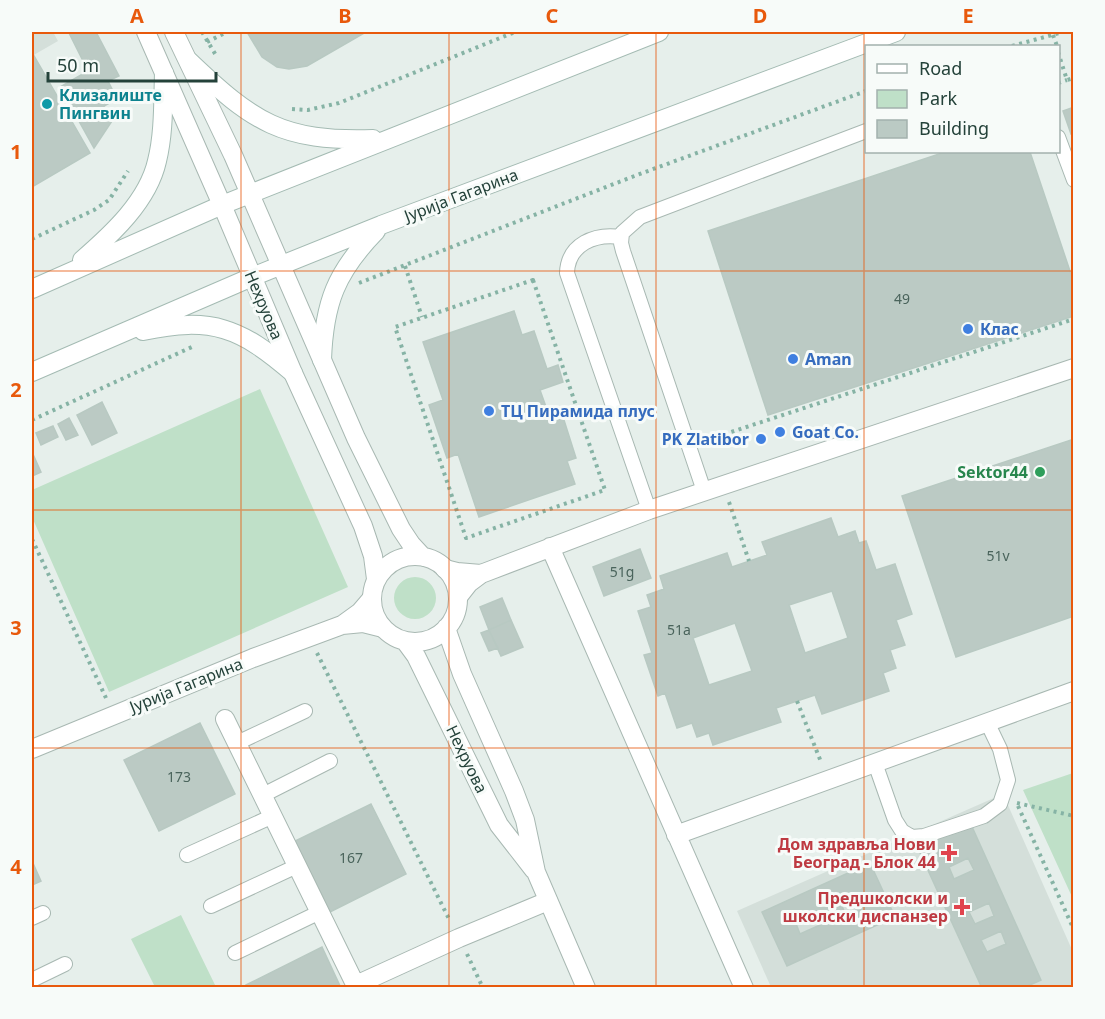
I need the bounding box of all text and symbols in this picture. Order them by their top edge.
text: A [130,2,144,29]
text: B [338,2,352,29]
text: C [546,2,559,29]
text: D [753,2,767,29]
text: E [962,2,974,29]
scale bar [48,45,216,83]
legend [865,45,1060,153]
text: 50 m [57,53,99,77]
text: Road [919,56,962,80]
place label: Клизалиште Пингвин [59,84,162,124]
text: Park [919,86,957,110]
marker: Клизалиште Пингвин [40,97,54,111]
text: Building [919,116,989,140]
text: 1 [10,138,22,165]
street label: Јурија Гагарина [399,163,521,227]
street label: Нехруова [240,267,288,343]
house number: 49 [894,289,910,308]
place label: Клас [980,318,1019,340]
marker: Клас [961,322,975,336]
place label: Aman [805,348,852,370]
marker: Aman [786,352,800,366]
text: 2 [10,376,22,403]
place label: ТЦ Пирамида плус [501,400,655,422]
marker: ТЦ Пирамида плус [482,404,496,418]
place label: Goat Co. [792,421,859,443]
marker: Goat Co. [773,425,787,439]
place label: PK Zlatibor [662,428,749,450]
marker: PK Zlatibor [754,432,768,446]
place label: Sektor44 [957,461,1028,483]
marker: Sektor44 [1033,465,1047,479]
house number: 51v [986,546,1010,565]
house number: 51g [610,562,634,581]
text: 3 [10,614,22,641]
house number: 51a [667,620,691,639]
street label: Јурија Гагарина [124,652,246,718]
street label: Нехруова [441,721,493,797]
house number: 173 [167,767,191,786]
place label: Дом здравља Нови Београд - Блок 44 [778,833,936,873]
marker: Дом здравља Нови Београд - Блок 44 [940,844,958,862]
house number: 167 [339,848,363,867]
text: 4 [10,853,22,880]
place label: Предшколски и школски диспанзер [783,887,948,927]
marker: Предшколски и школски диспанзер [953,898,971,916]

